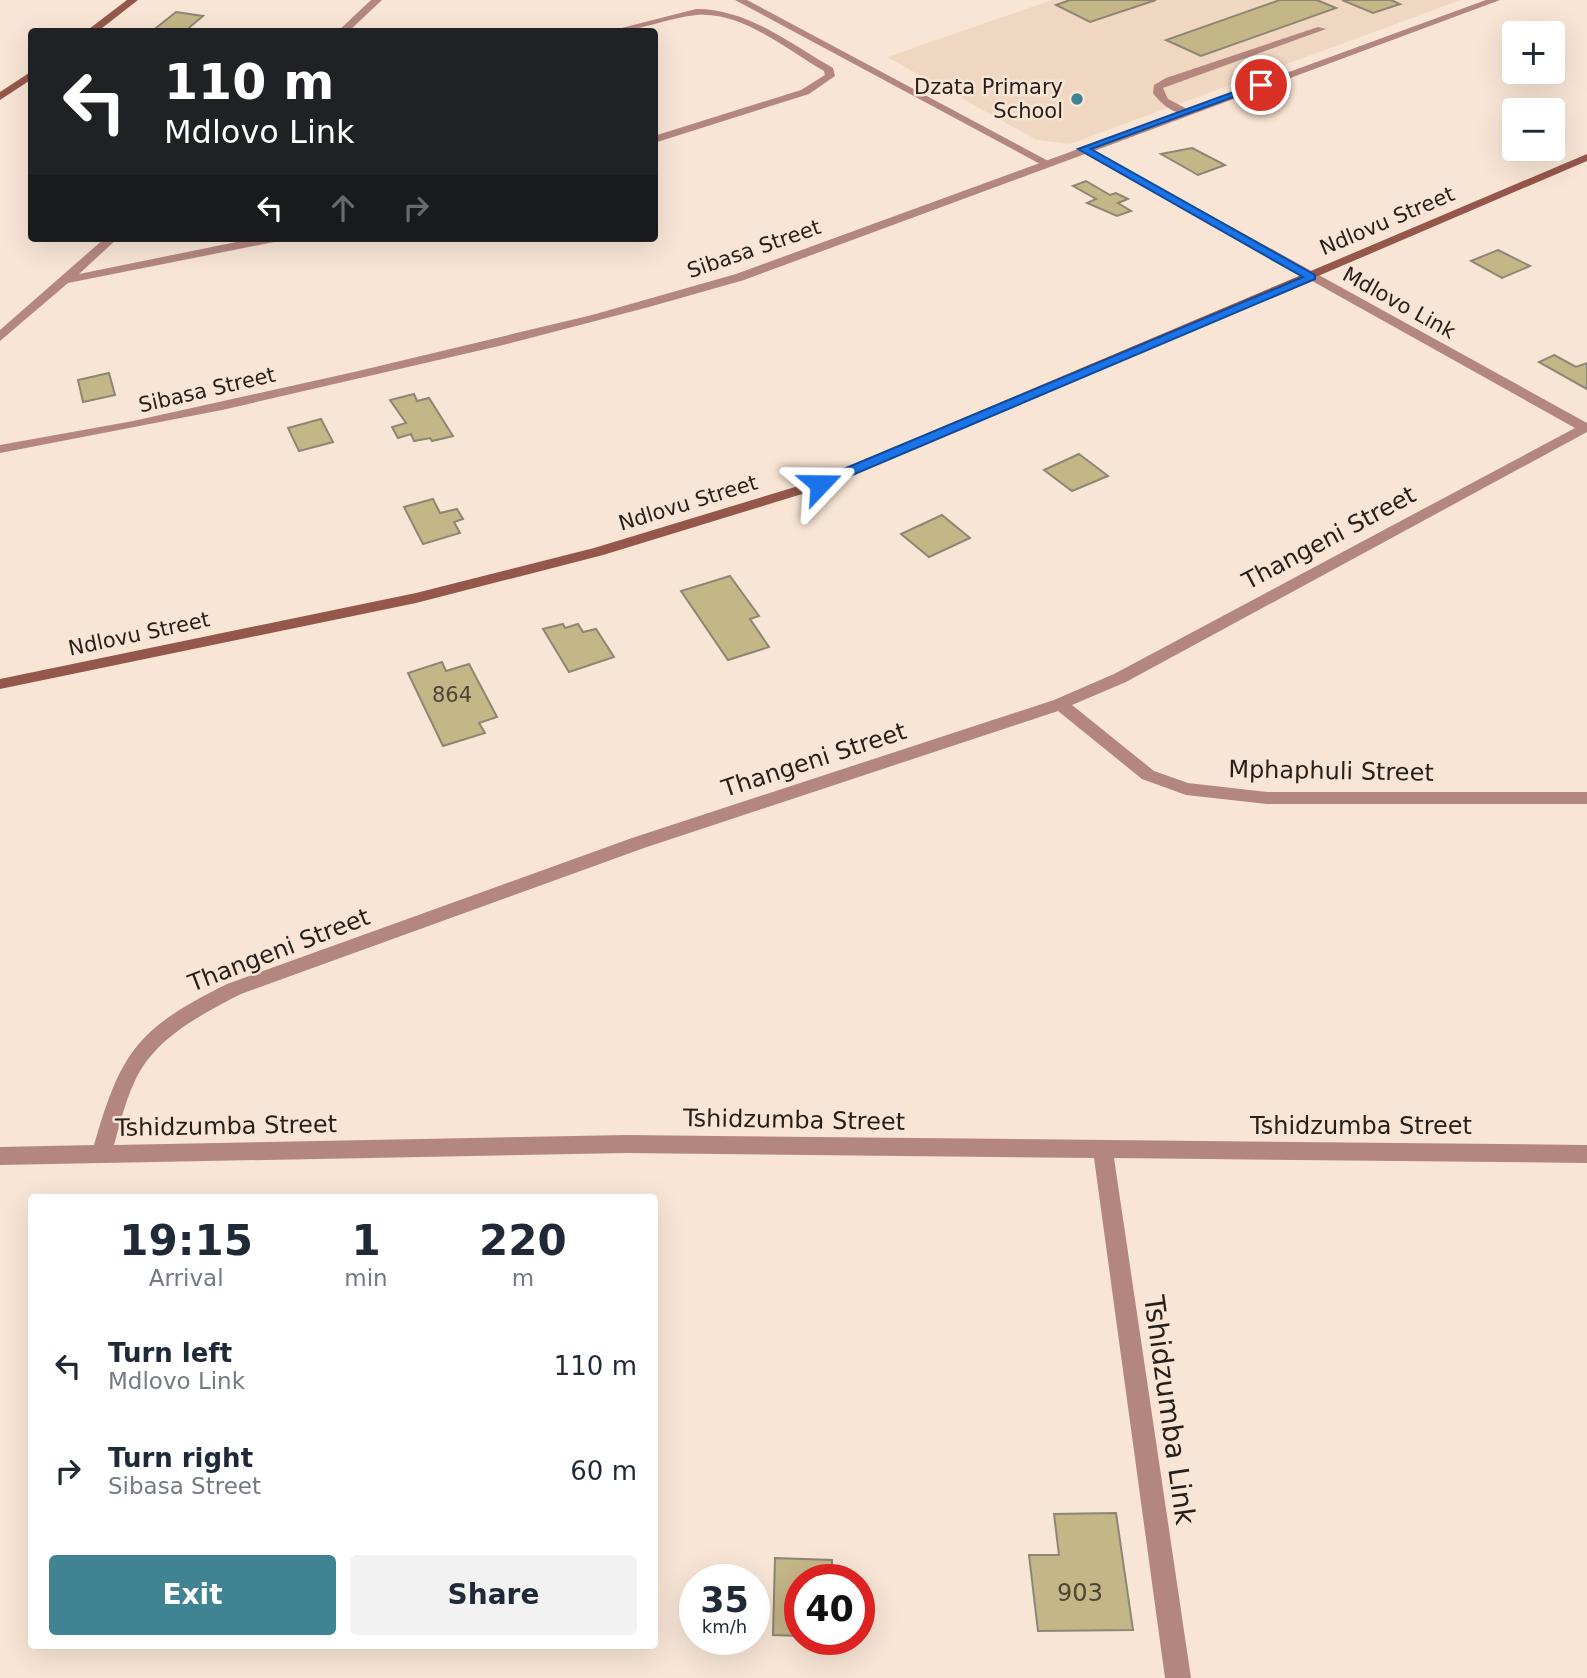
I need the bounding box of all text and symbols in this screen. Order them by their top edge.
map controls [1502,21,1565,161]
button: + [1502,21,1565,84]
text: 110 m [164,54,334,111]
pin [1231,55,1291,115]
icon: left [49,56,140,147]
icon: arrive [1242,66,1280,104]
place label: Dzata Primary School [914,75,1063,123]
marker: Dzata Primary School [1069,91,1085,107]
button: − [1502,98,1565,161]
text: Mdlovo Link [164,113,355,151]
street label: Ndlovu Street [1316,182,1458,260]
icon: left [251,189,289,227]
icon: ahead [324,189,362,227]
icon: right [397,189,435,227]
street label: Sibasa Street [684,215,824,283]
street label: Mdlovo Link [1338,262,1460,344]
street label: Sibasa Street [136,363,278,417]
position arrow [783,447,857,521]
street label: Ndlovu Street [616,470,760,536]
street label: Thangeni Street [1237,481,1420,596]
street label: Ndlovu Street [66,607,212,661]
house number: 864 [432,683,472,707]
street label: Thangeni Street [717,717,910,803]
street label: Mphaphuli Street [1228,755,1434,787]
street label: Thangeni Street [183,902,374,998]
street label: Tshidzumba Street [682,1104,905,1136]
street label: Tshidzumba Street [114,1110,337,1142]
street label: Tshidzumba Street [1249,1112,1472,1140]
text: 19:15 [119,1216,253,1265]
text: 1 [351,1216,381,1265]
text: 220 [479,1216,567,1265]
text: Arrival [149,1265,224,1291]
text: min [344,1265,388,1291]
text: m [512,1265,534,1291]
street label: Tshidzumba Link [1137,1292,1202,1528]
text: Turn left [108,1338,232,1368]
icon: left [49,1347,87,1385]
text: 110 m [554,1351,637,1381]
text: Mdlovo Link [108,1368,245,1394]
text: Turn right [108,1443,253,1473]
icon: right [49,1452,87,1490]
text: 60 m [570,1456,637,1486]
text: Sibasa Street [108,1473,261,1499]
button: Exit [49,1555,336,1635]
button: Share [350,1555,637,1635]
speed limit sign: 40 [784,1564,875,1655]
house number: 903 [1057,1579,1103,1607]
text: 35 [700,1580,749,1620]
text: km/h [702,1616,747,1637]

